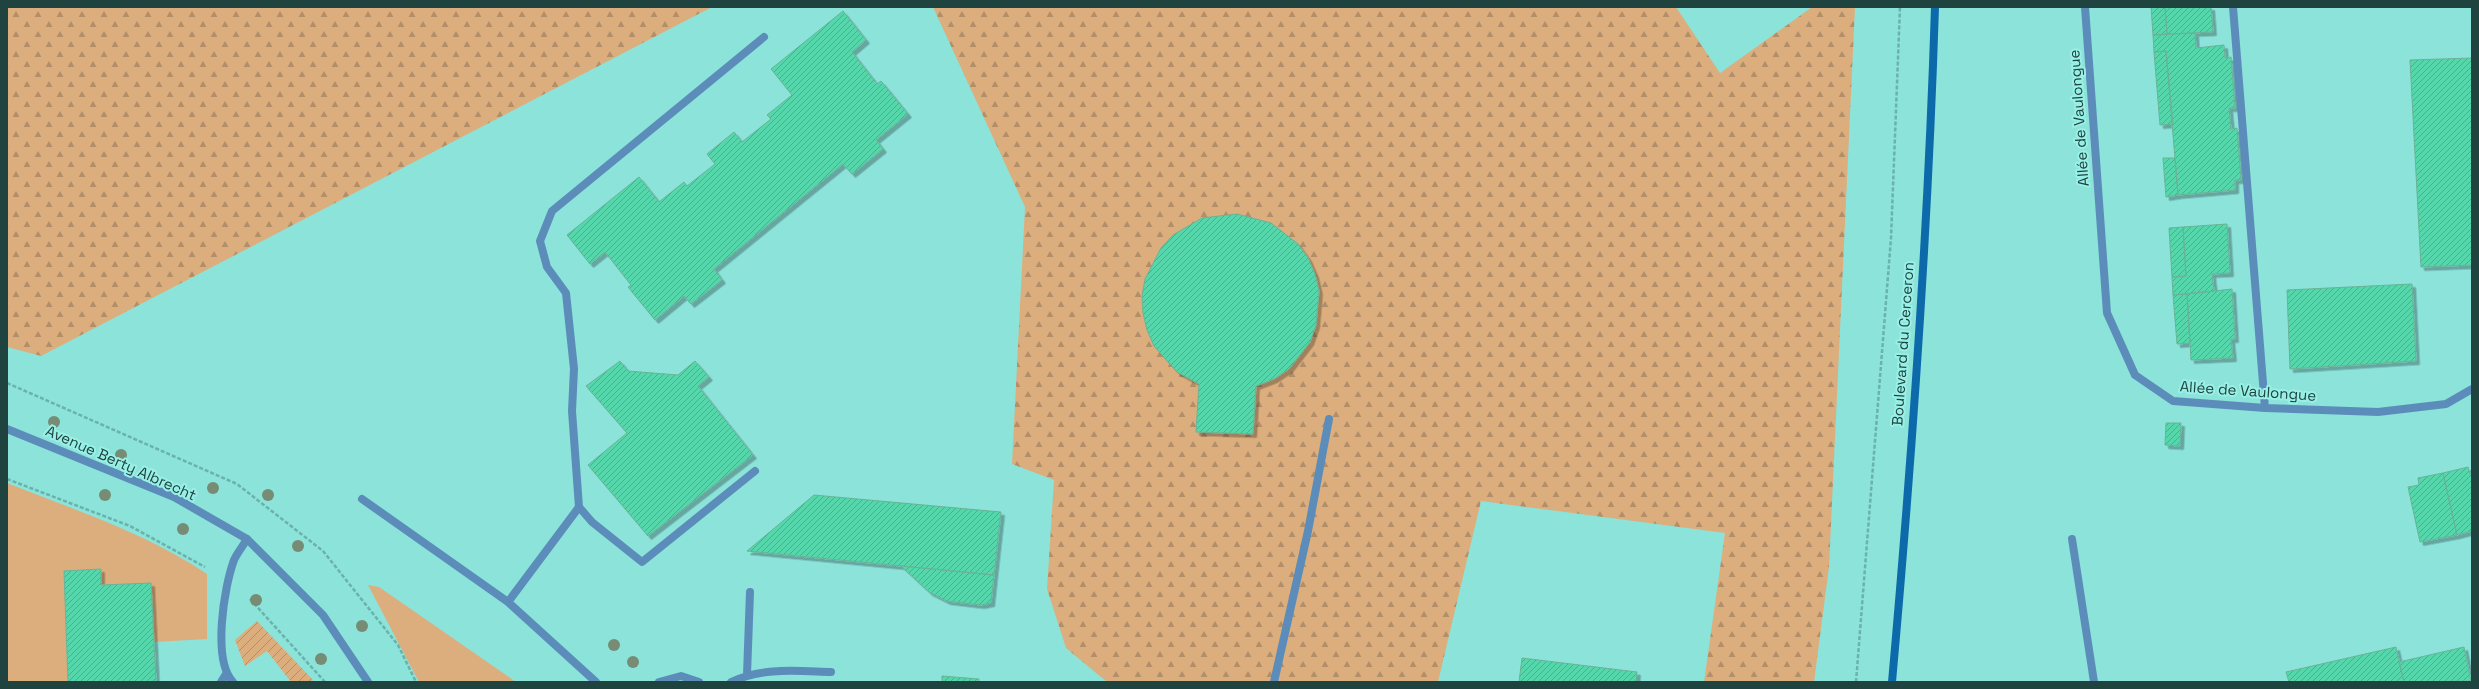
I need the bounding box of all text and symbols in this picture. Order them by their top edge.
street label: Allée de Vaulongue [2064,49,2093,187]
street label: Boulevard du Cerceron [1887,261,1918,427]
street label: Allée de Vaulongue [2179,376,2317,405]
street label: Avenue Berty Albrecht [43,421,200,504]

